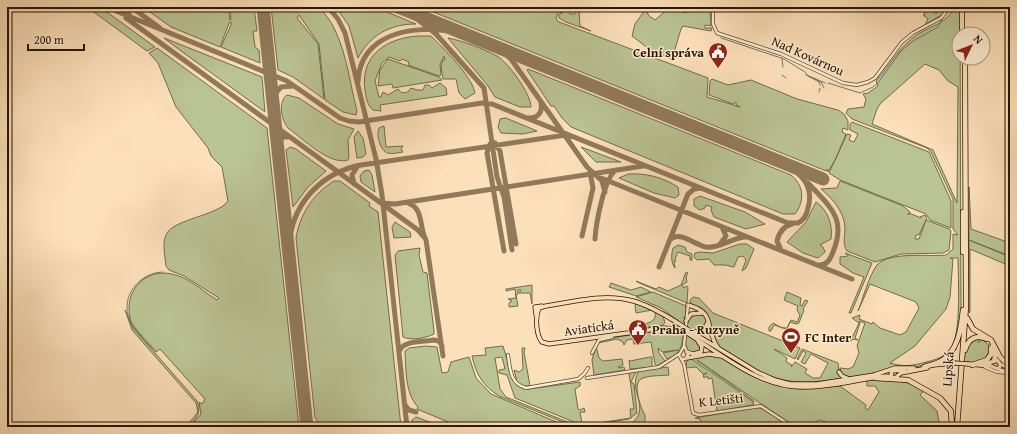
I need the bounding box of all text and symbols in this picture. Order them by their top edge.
scale bar [28,26,84,52]
north arrow [951,26,991,66]
text: 200 m [34,31,64,48]
text: N [970,31,987,48]
street label: Nad Kovárnou [769,32,847,80]
public building icon: Celní správa [707,41,729,69]
place label: Celní správa [633,43,704,62]
street label: Aviatická [563,315,616,341]
public building icon: Praha - Ruzyně [627,318,649,346]
place label: Praha - Ruzyně [652,320,739,339]
sports icon: FC Inter [780,326,802,354]
place label: FC Inter [805,328,851,347]
street label: Lipská [937,350,959,387]
street label: K Letišti [698,388,745,412]

